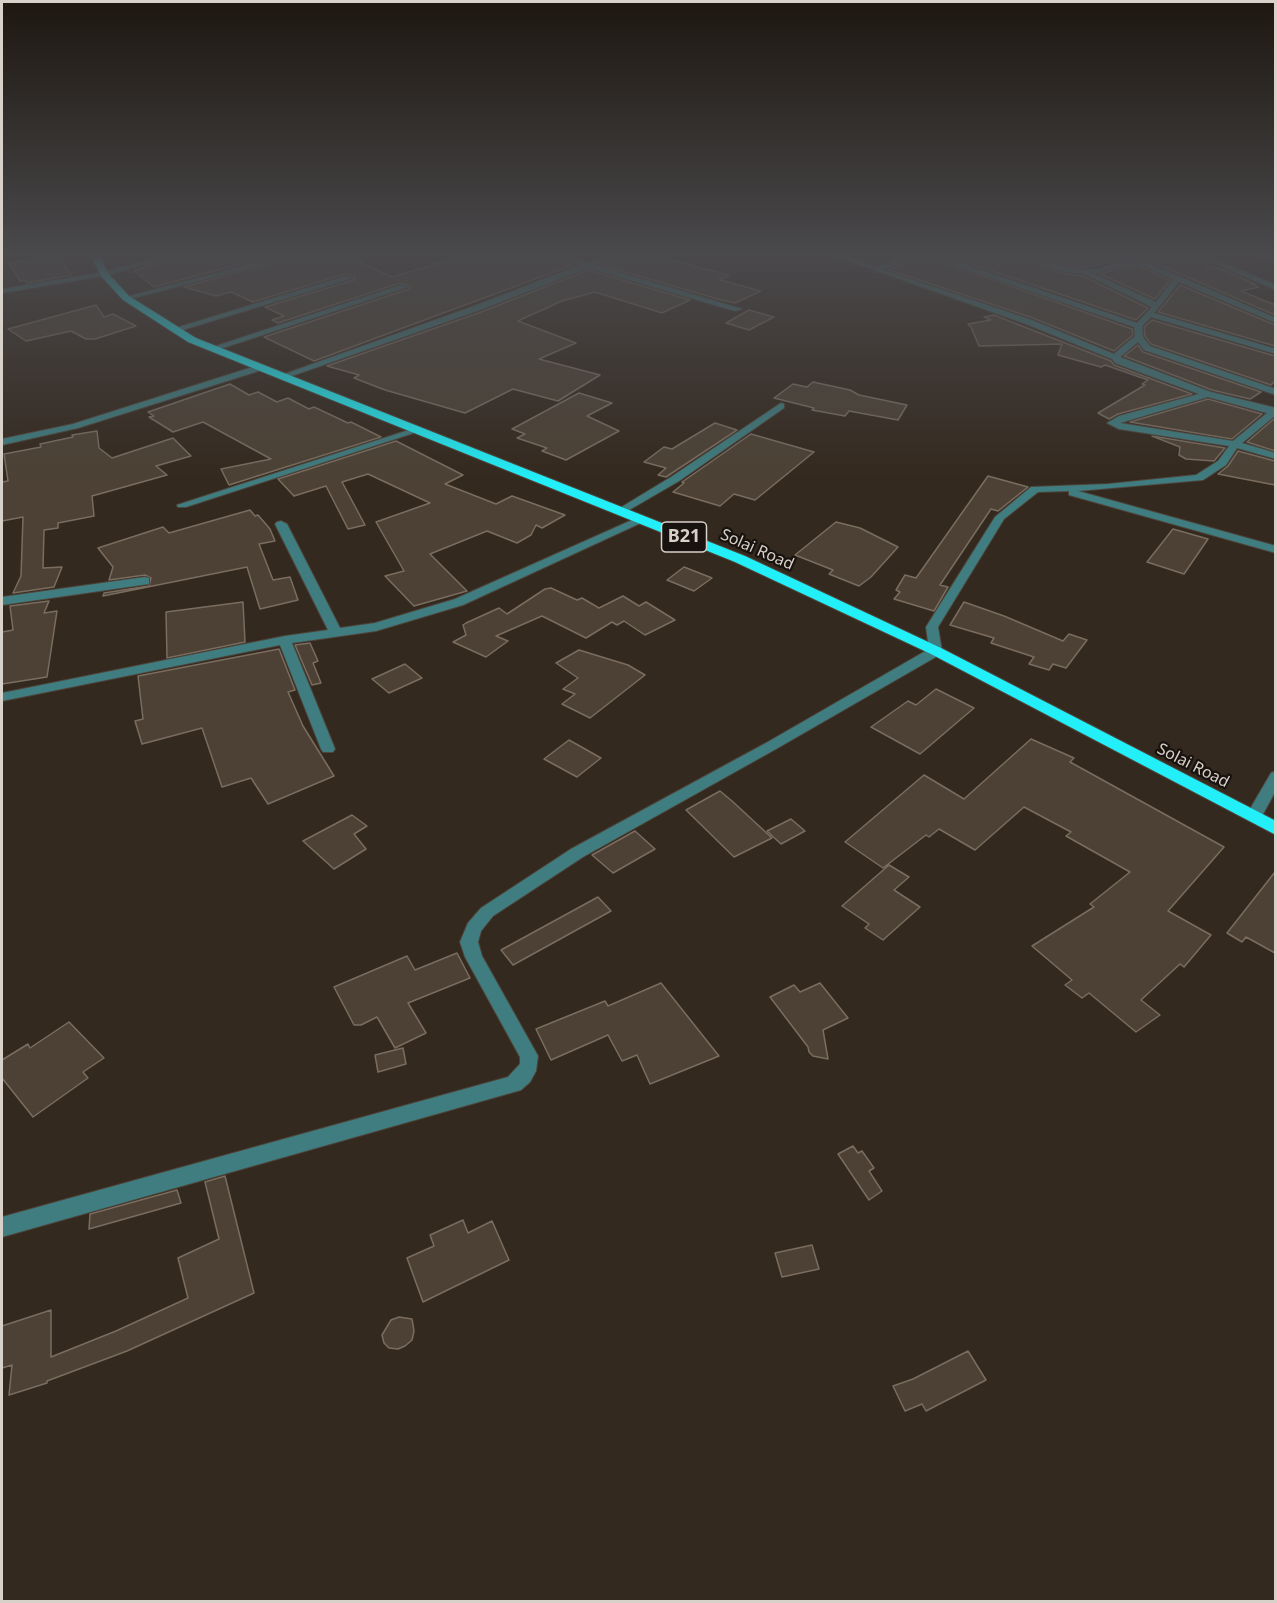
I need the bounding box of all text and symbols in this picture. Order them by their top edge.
road number: B21 [662,522,706,552]
street label: Solai Road [717,525,797,575]
street label: Solai Road [1154,740,1232,792]

